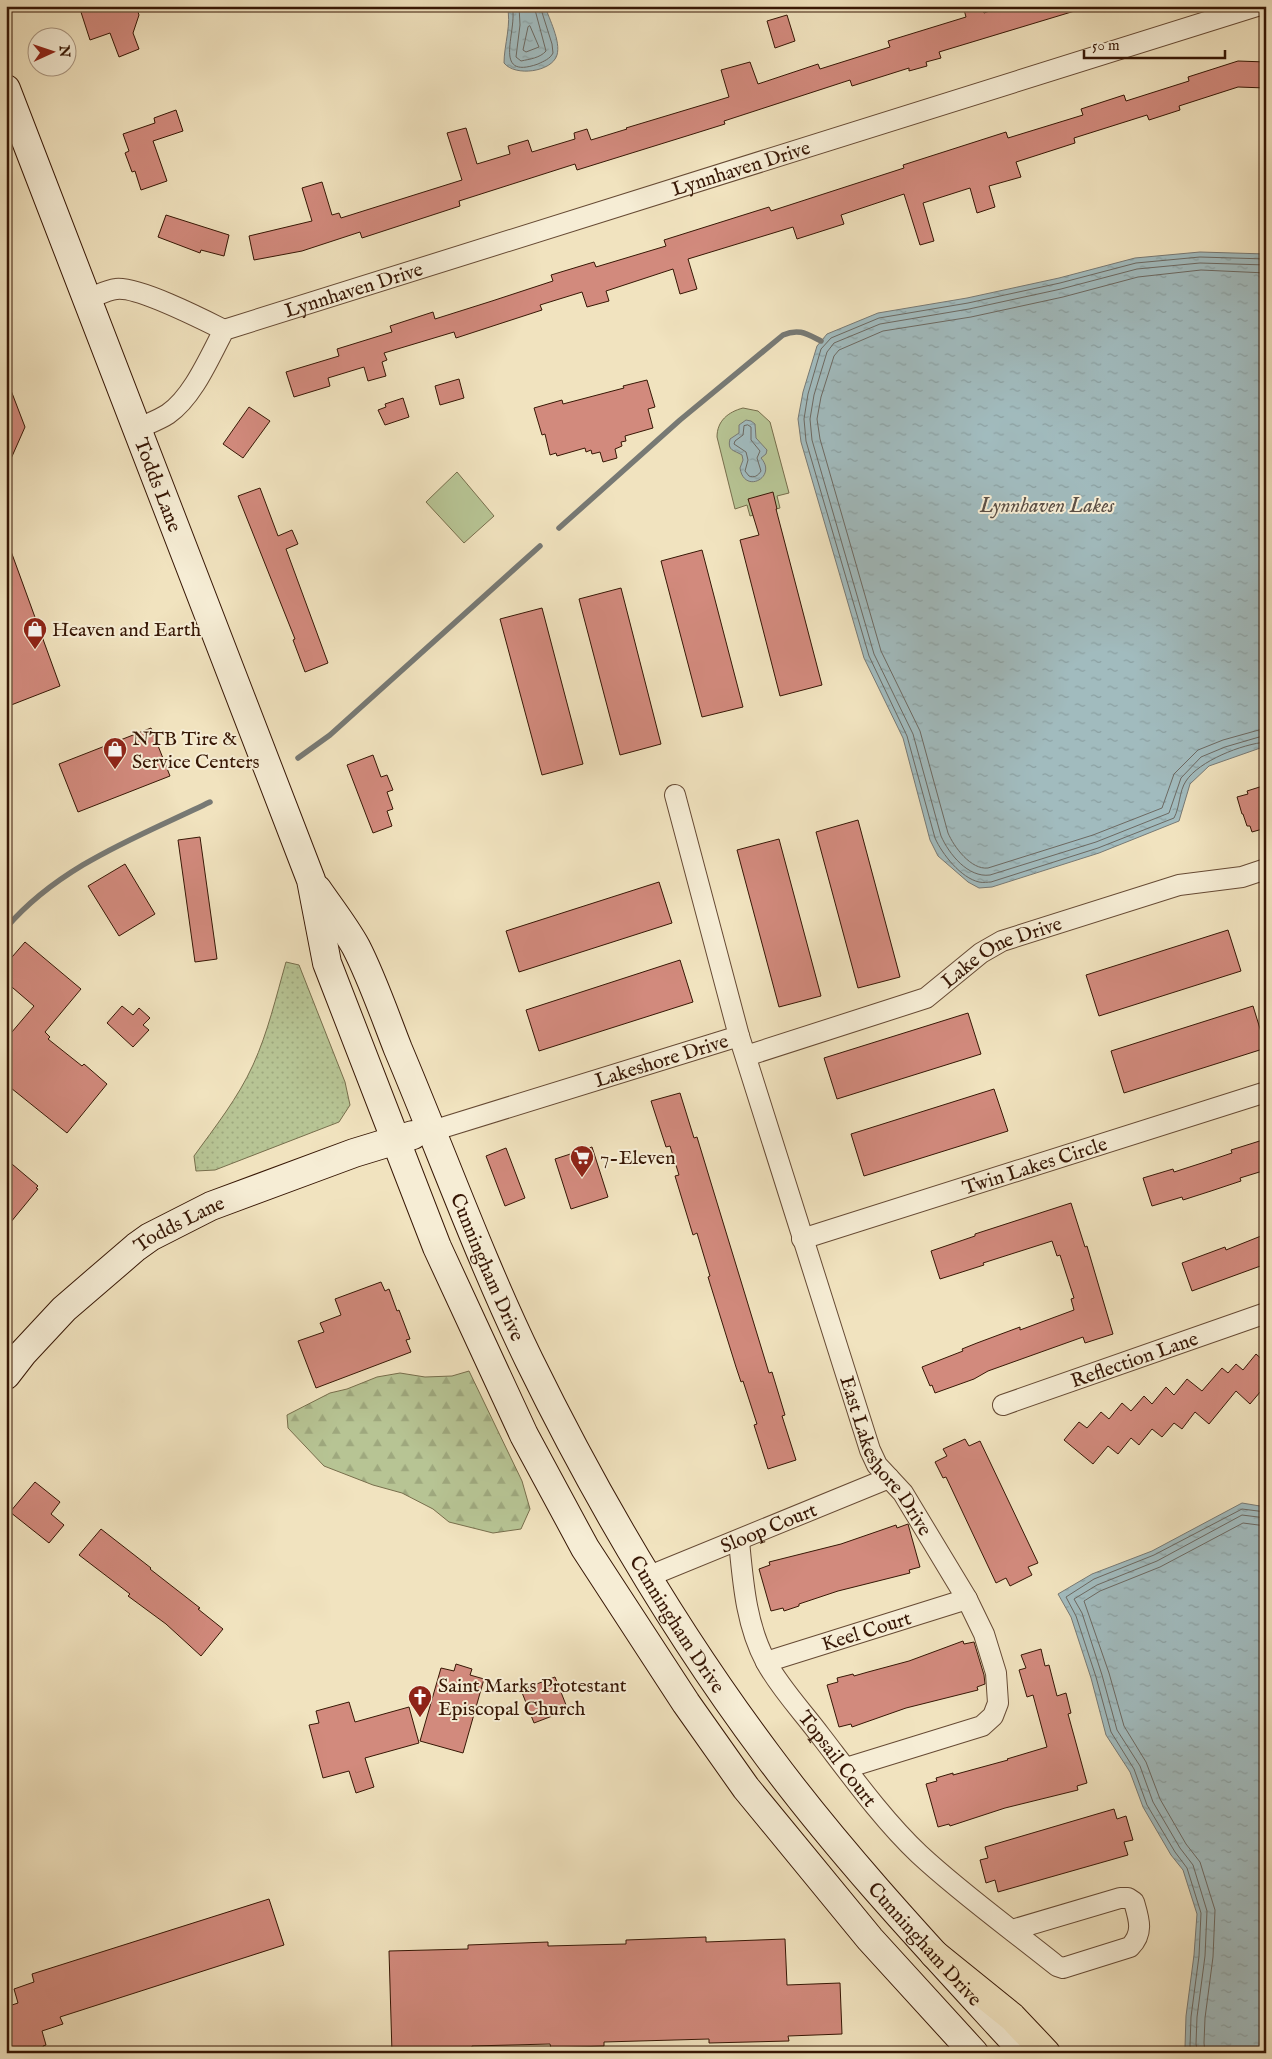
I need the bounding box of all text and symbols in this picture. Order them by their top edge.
north arrow [28,28,78,78]
scale bar [1084,28,1226,60]
text: 50 m [1092,36,1120,55]
text: N [55,44,73,58]
street label: Lynnhaven Drive [669,136,814,203]
street label: Lynnhaven Drive [282,257,426,324]
street label: Todds Lane [128,434,187,536]
water label: Lynnhaven Lakes [979,493,1115,520]
shop icon: Heaven and Earth [22,616,48,650]
place label: Heaven and Earth [52,618,202,643]
place label: NTB Tire & Service Centers [132,727,260,775]
shop icon: NTB Tire & Service Centers [102,736,128,770]
street label: Lake One Drive [937,912,1065,994]
street label: Lakeshore Drive [592,1029,732,1094]
street label: Twin Lakes Circle [959,1132,1111,1201]
supermarket icon: 7-Eleven [569,1144,595,1178]
place label: 7-Eleven [600,1146,676,1171]
street label: Cunningham Drive [444,1190,529,1346]
street label: Todds Lane [129,1191,228,1259]
street label: Reflection Lane [1068,1327,1202,1394]
street label: East Lakeshore Drive [833,1373,937,1541]
street label: Sloop Court [717,1498,821,1560]
street label: Cunningham Drive [623,1551,730,1698]
street label: Keel Court [819,1606,915,1658]
place label: Saint Marks Protestant Episcopal Church [438,1674,627,1722]
church icon: Saint Marks Protestant Episcopal Church [407,1684,433,1718]
street label: Topsail Court [792,1706,882,1813]
street label: Cunningham Drive [862,1877,987,2012]

